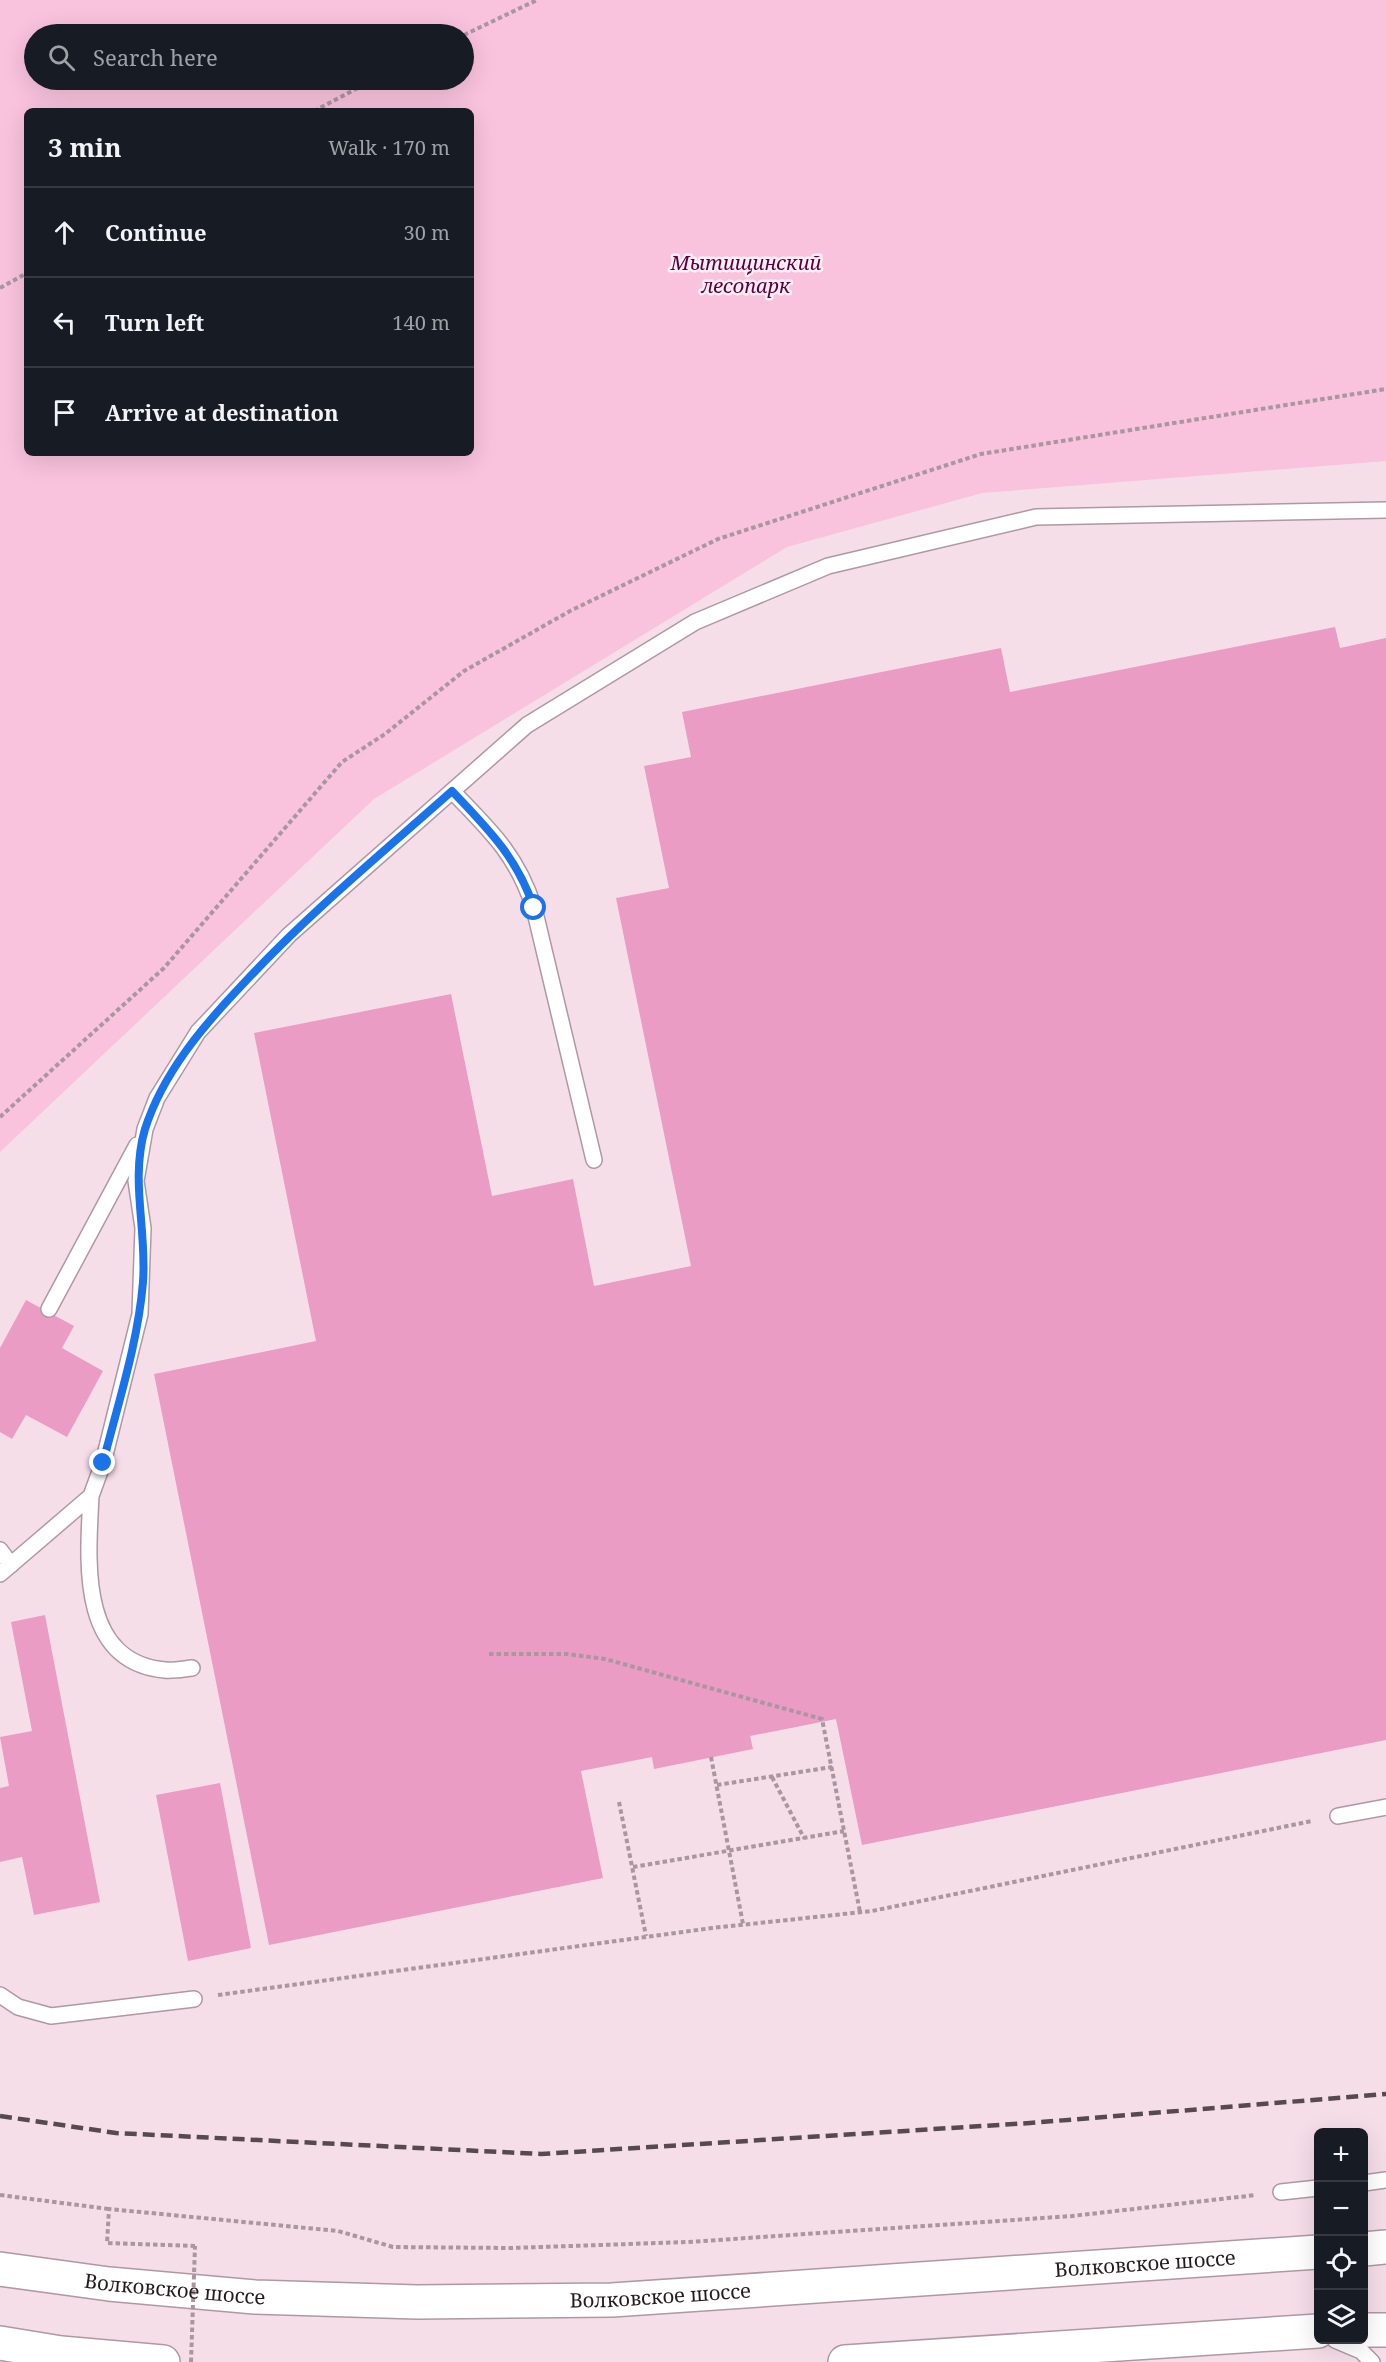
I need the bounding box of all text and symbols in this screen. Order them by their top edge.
search box [24,24,474,90]
icon: search [45,41,78,74]
text: Search here [93,42,218,72]
text: 3 min [48,129,122,165]
text: Walk · 170 m [328,134,450,161]
icon: ahead [48,216,81,249]
text: Continue [105,217,207,247]
text: 30 m [404,219,450,246]
park label: Мытищинский лесопарк [670,249,822,299]
icon: left [48,306,81,339]
text: Turn left [105,307,204,337]
text: 140 m [392,309,450,336]
icon: arrive [48,396,81,429]
text: Arrive at destination [105,397,339,427]
route start [520,894,546,920]
route end [89,1449,115,1475]
map controls [1314,2128,1368,2344]
button: + [1314,2128,1368,2182]
button: − [1314,2182,1368,2236]
button: locate [1314,2236,1368,2290]
street label: Волковское шоссе [1054,2244,1236,2283]
street label: Волковское шоссе [83,2267,266,2310]
street label: Волковское шоссе [569,2277,752,2313]
button: layers [1314,2290,1368,2344]

